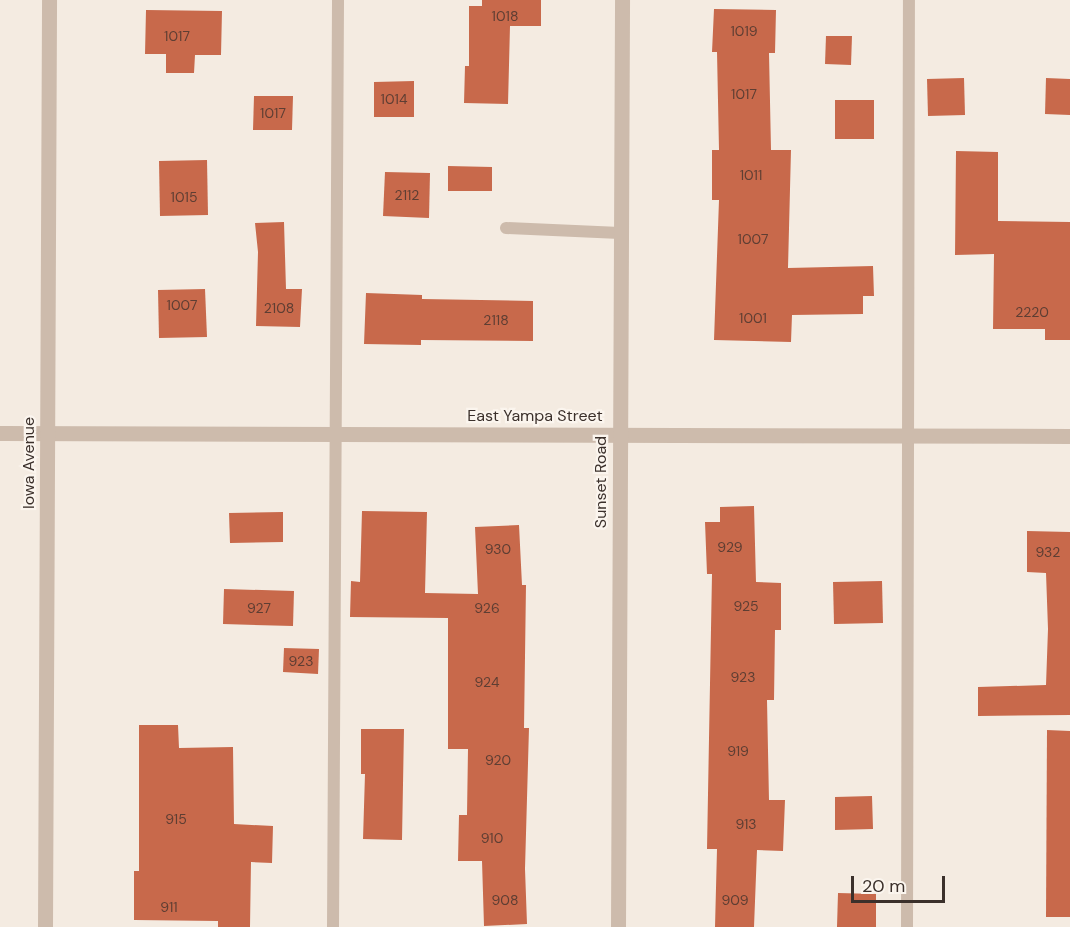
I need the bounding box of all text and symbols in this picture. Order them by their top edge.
house number: 1018 [492,8,518,24]
house number: 1019 [730,23,758,39]
house number: 1017 [164,28,190,44]
house number: 1017 [731,86,757,102]
house number: 1014 [381,91,407,107]
house number: 1017 [260,105,286,121]
house number: 1011 [740,167,762,183]
house number: 2112 [395,187,419,203]
house number: 1015 [171,189,197,205]
house number: 1007 [738,231,768,247]
house number: 1007 [167,297,197,313]
house number: 2108 [264,300,294,316]
house number: 2220 [1015,304,1049,320]
house number: 1001 [739,310,767,326]
house number: 2118 [483,312,509,328]
street label: East Yampa Street [467,406,603,426]
street label: Iowa Avenue [19,417,39,509]
street label: Sunset Road [591,436,611,528]
house number: 929 [717,539,743,555]
house number: 930 [485,541,511,557]
house number: 932 [1036,544,1060,560]
house number: 925 [733,598,759,614]
house number: 927 [247,600,271,616]
house number: 926 [474,600,500,616]
house number: 923 [289,653,313,669]
house number: 923 [731,669,755,685]
house number: 924 [475,674,499,690]
house number: 919 [727,743,749,759]
house number: 920 [485,752,511,768]
house number: 915 [165,811,187,827]
house number: 913 [735,816,757,832]
house number: 910 [481,830,503,846]
scale bar [854,864,948,902]
text: 20 m [862,874,905,898]
house number: 908 [492,892,518,908]
house number: 909 [721,892,749,908]
house number: 911 [160,899,178,915]

